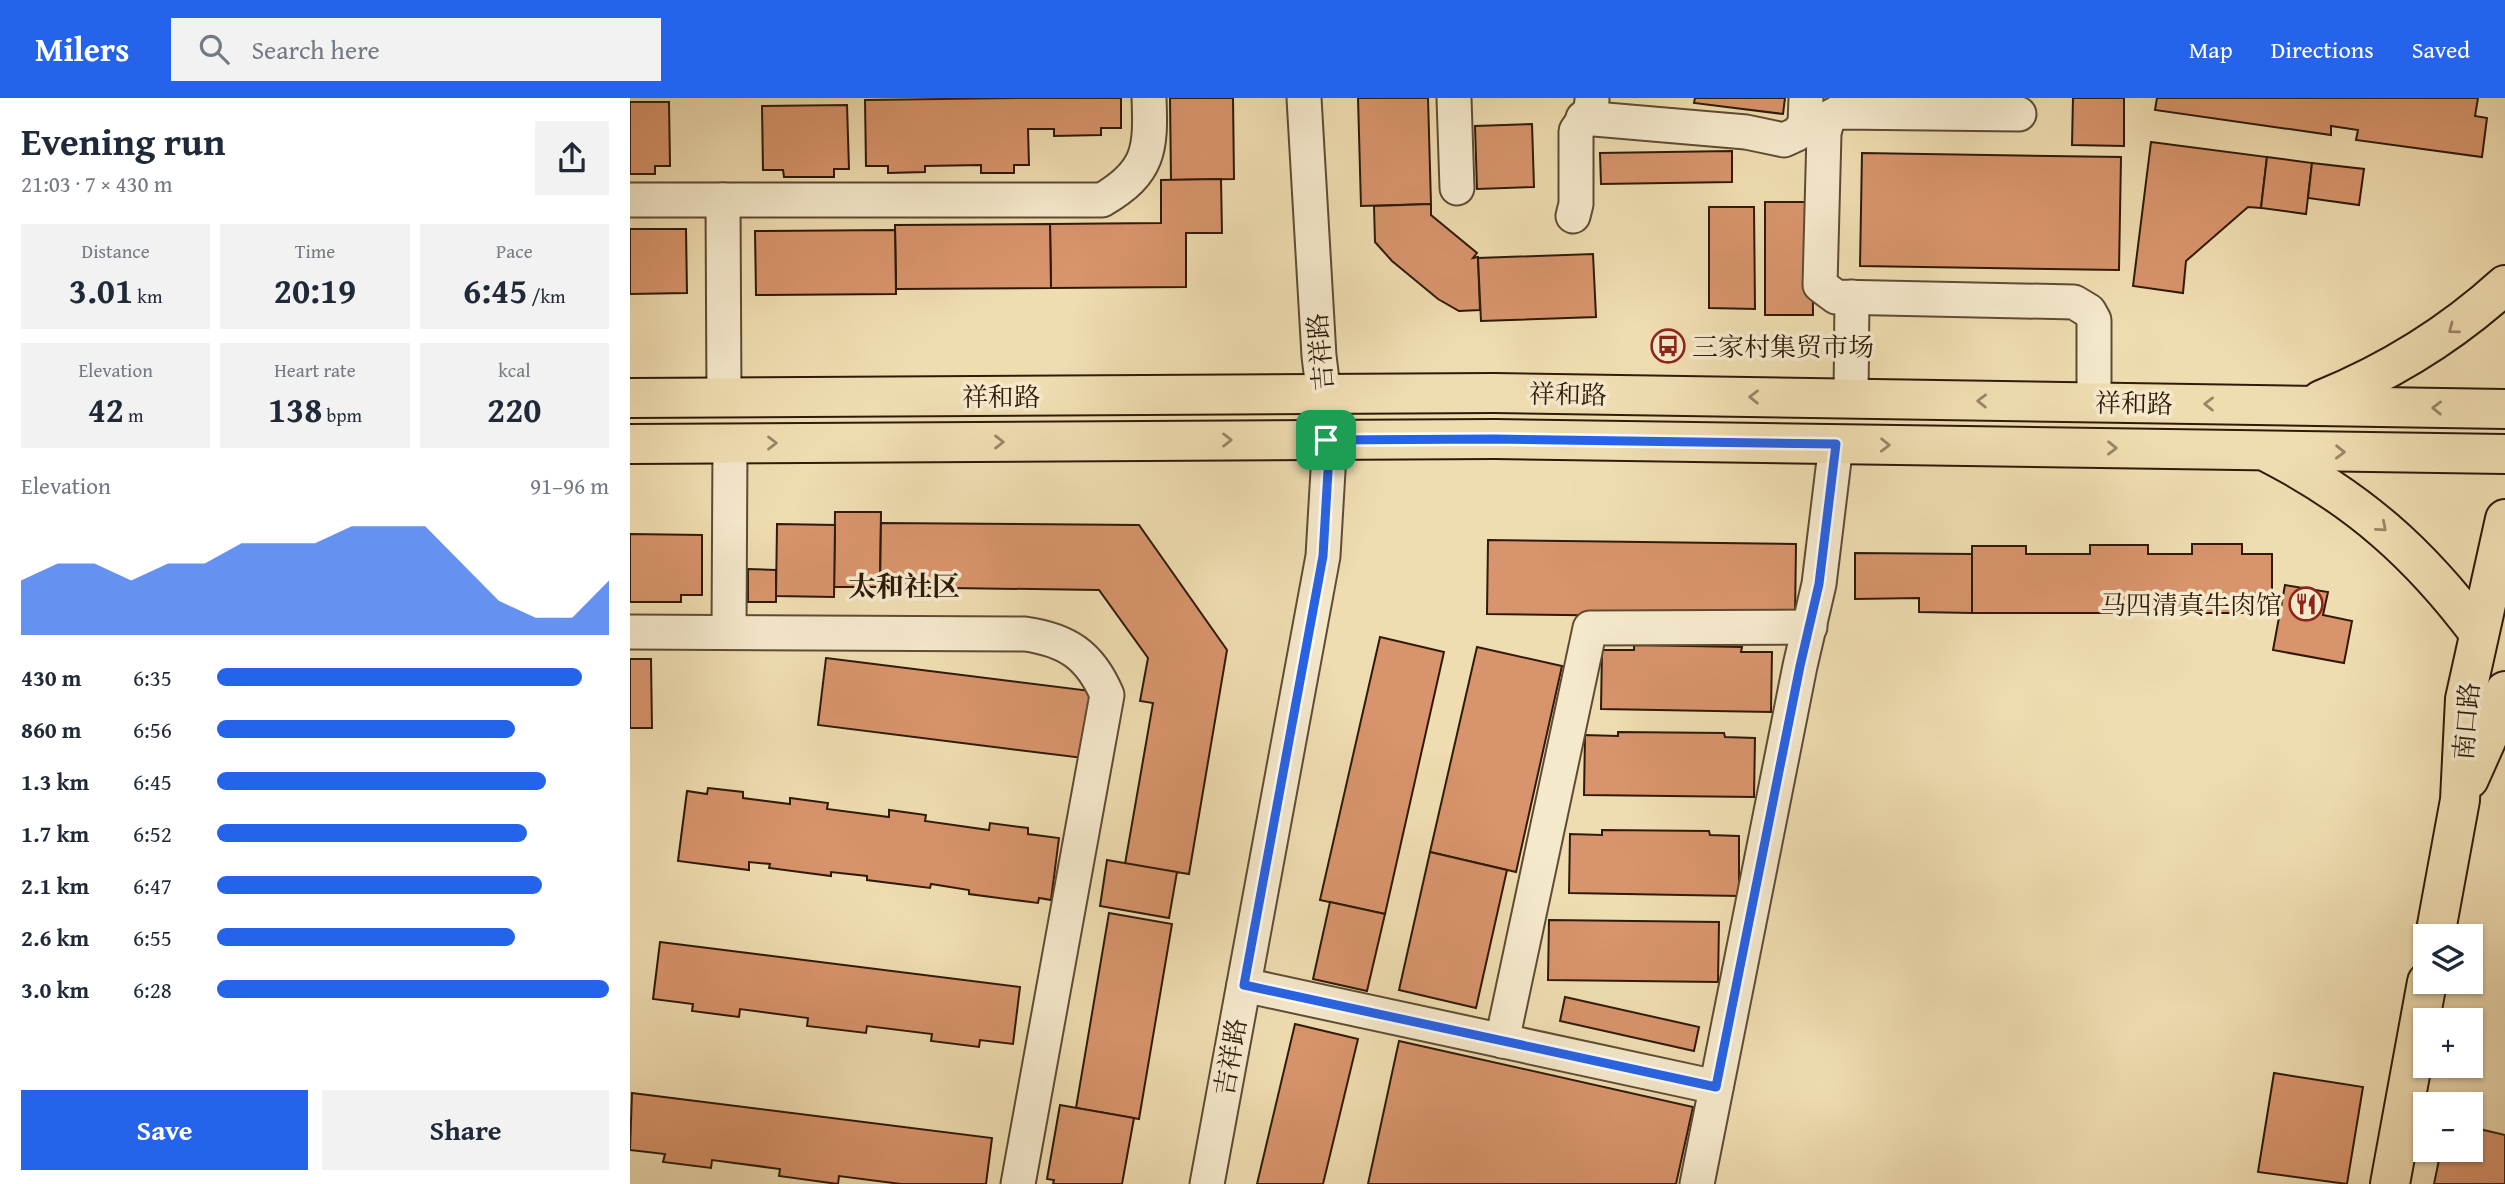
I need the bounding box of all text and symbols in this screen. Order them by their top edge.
search box [171,18,661,81]
text: Milers [35,25,129,73]
icon: search [195,30,233,68]
text: Search here [251,30,380,69]
text: Map [2189,32,2233,67]
text: Directions [2271,32,2374,67]
text: Saved [2412,32,2470,67]
text: Evening run [21,113,225,169]
button: share [535,121,609,195]
text: 21:03 · 7 × 430 m [21,167,173,200]
text: Distance [82,237,150,265]
text: Time [295,237,335,265]
text: Pace [496,237,533,265]
text: 3.01 [69,265,133,316]
text: 20:19 [274,265,356,316]
text: 6:45 [463,265,527,316]
text: km [133,282,162,310]
text: /km [527,282,566,310]
street label: 吉祥路 [1297,311,1343,393]
one-way arrow [2448,320,2460,333]
bus stop icon: 三家村集贸市场 [1649,327,1687,365]
place label: 三家村集贸市场 [1692,327,1874,366]
text: Elevation [78,356,153,384]
text: Heart rate [274,356,356,384]
text: kcal [498,356,531,384]
street label: 祥和路 [1529,374,1607,414]
street label: 祥和路 [962,377,1040,416]
street label: 祥和路 [2095,383,2173,423]
text: 42 [88,384,124,435]
text: 138 [268,384,322,435]
text: 220 [487,384,542,435]
one-way arrow [1749,389,1759,405]
one-way arrow [1976,393,1987,408]
one-way arrow [2204,396,2214,412]
one-way arrow [2431,400,2442,416]
text: m [124,401,144,429]
text: bpm [322,401,362,429]
pin [1296,410,1356,470]
icon: arrive [1307,421,1345,459]
one-way arrow [1222,432,1232,448]
one-way arrow [994,434,1005,450]
one-way arrow [767,435,777,451]
one-way arrow [1880,437,1891,452]
one-way arrow [2108,440,2118,456]
one-way arrow [2334,444,2345,459]
text: Elevation [21,469,111,502]
text: 91–96 m [530,469,609,502]
one-way arrow [2374,519,2387,531]
district label: 太和社区 [848,565,960,606]
place label: 马四清真牛肉馆 [2100,585,2282,624]
restaurant icon: 马四清真牛肉馆 [2287,585,2325,623]
text: 430 m [21,661,82,694]
text: 6:35 [133,661,172,694]
street label: 南口路 [2443,680,2489,762]
text: 860 m [21,713,82,746]
text: 6:56 [133,713,172,746]
text: 1.3 km [21,765,89,798]
text: 6:45 [133,765,172,798]
text: 1.7 km [21,817,89,850]
text: 6:52 [133,817,172,850]
text: 2.1 km [21,869,89,902]
text: 6:47 [133,869,172,902]
text: 2.6 km [21,921,89,954]
text: 6:55 [133,921,172,954]
map controls [2413,924,2483,1162]
button: layers [2413,924,2483,994]
text: 3.0 km [21,973,89,1006]
text: 6:28 [133,973,172,1006]
button: + [2413,1008,2483,1078]
street label: 吉祥路 [1204,1015,1256,1099]
button: Save [21,1090,308,1170]
button: Share [322,1090,609,1170]
button: − [2413,1092,2483,1162]

